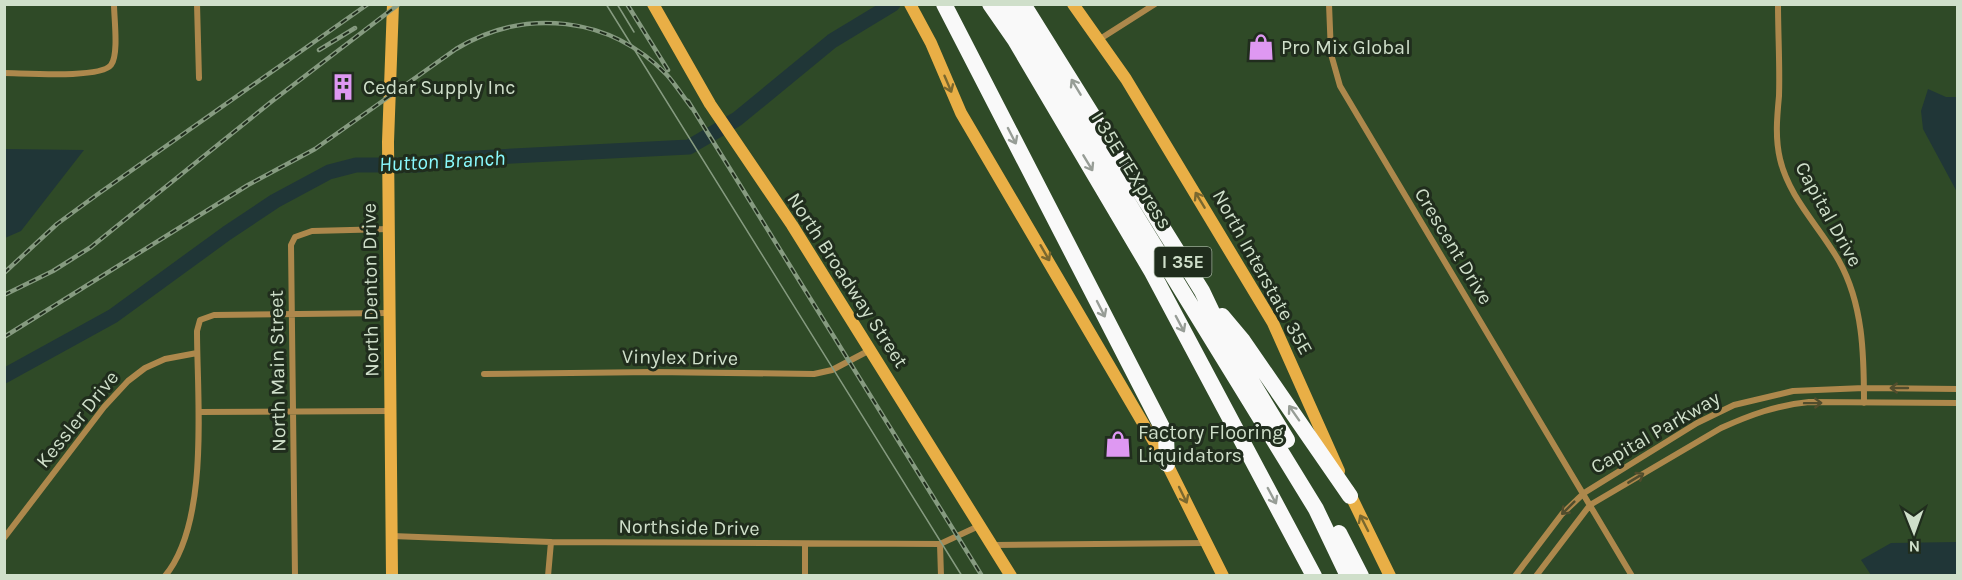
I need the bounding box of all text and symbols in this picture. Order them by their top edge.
shop icon: Pro Mix Global [1246,32,1276,62]
place label: Pro Mix Global [1281,36,1411,59]
building icon: Cedar Supply Inc [328,72,358,102]
one-way arrow [944,75,955,93]
place label: Cedar Supply Inc [363,76,516,99]
one-way arrow [1069,79,1081,96]
street label: I 35E TEXpress [1086,107,1177,233]
one-way arrow [1007,126,1018,144]
water label: Hutton Branch [378,146,506,176]
one-way arrow [1082,154,1094,171]
street label: Capital Drive [1790,158,1867,271]
street label: Crescent Drive [1410,184,1497,309]
street label: North Interstate 35E [1208,186,1317,359]
street label: North Broadway Street [782,188,913,373]
one-way arrow [1194,192,1206,209]
street label: North Denton Drive [357,203,384,377]
one-way arrow [1039,244,1051,261]
road number: I 35E [1154,247,1212,277]
street label: North Main Street [265,289,290,452]
one-way arrow [1095,300,1107,317]
one-way arrow [1174,315,1186,332]
street label: Vinylex Drive [622,345,738,370]
street label: Kessler Drive [31,366,123,472]
one-way arrow [1890,382,1910,394]
street label: Capital Parkway [1587,386,1724,479]
one-way arrow [1803,397,1823,408]
one-way arrow [1288,405,1300,421]
place label: Factory Flooring Liquidators [1138,421,1284,467]
shop icon: Factory Flooring Liquidators [1103,429,1133,459]
one-way arrow [1627,471,1644,483]
one-way arrow [1178,486,1190,504]
one-way arrow [1266,487,1278,505]
one-way arrow [1561,501,1576,516]
north arrow [1884,502,1944,562]
street label: Northside Drive [618,515,760,540]
one-way arrow [1358,515,1369,533]
text: N [1908,537,1920,556]

